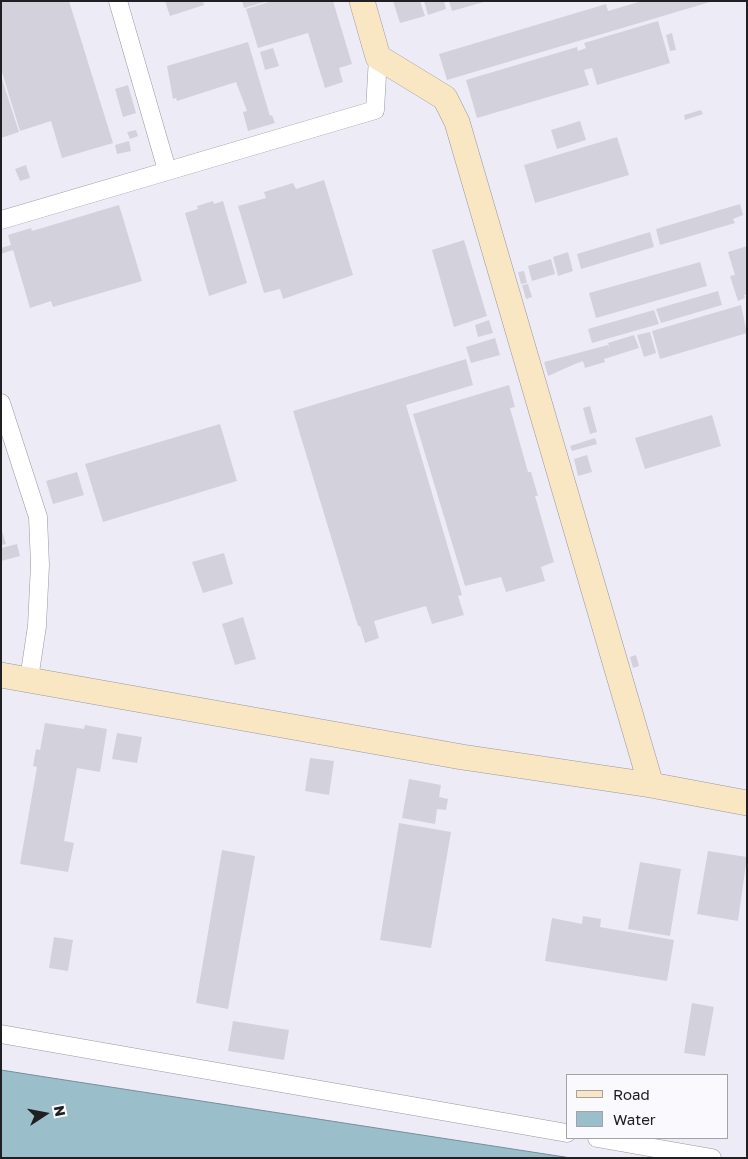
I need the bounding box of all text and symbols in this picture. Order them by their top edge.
legend [566,1074,728,1139]
text: Road [613,1085,650,1103]
north arrow [20,1089,70,1139]
text: N [51,1104,70,1118]
text: Water [613,1110,656,1128]

